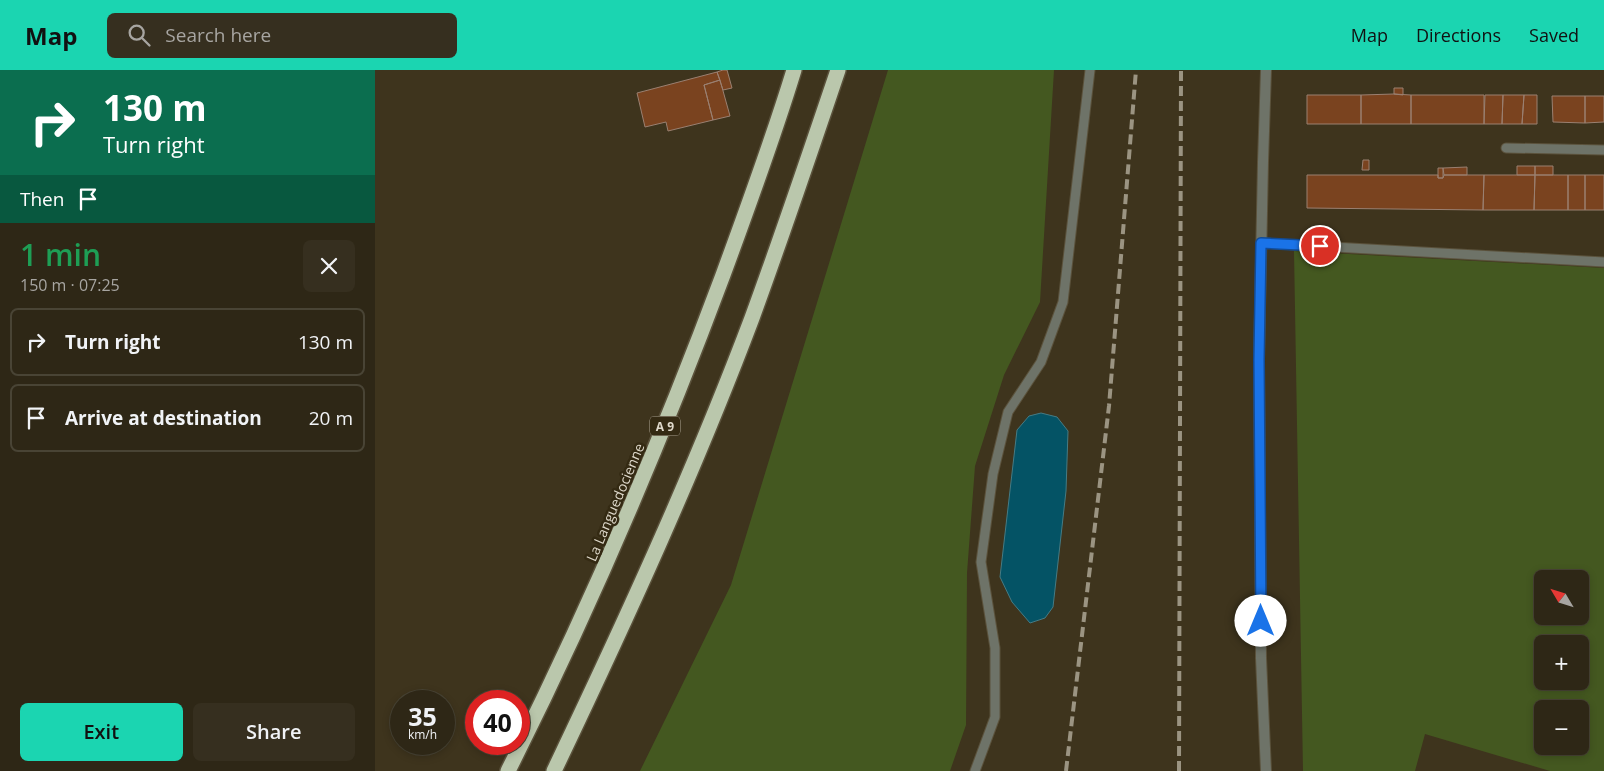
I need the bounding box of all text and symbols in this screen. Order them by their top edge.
search box [107,13,457,58]
text: Map [25,19,77,52]
icon: search [125,21,153,49]
text: Search here [165,22,271,48]
text: Map [1351,23,1388,47]
text: Directions [1416,23,1501,47]
text: Saved [1529,23,1579,47]
text: 130 m [103,84,207,131]
icon: right [20,90,85,155]
text: Turn right [103,129,205,159]
icon: arrive [74,185,102,213]
text: Then [20,186,64,212]
pin [1299,225,1341,267]
icon: arrive [1306,232,1334,260]
text: 1 min [20,234,101,275]
button: close [303,240,355,292]
text: 150 m · 07:25 [20,274,120,296]
icon: right [22,328,50,356]
text: Turn right [65,329,160,355]
text: 130 m [298,329,353,355]
icon: arrive [22,404,50,432]
text: Arrive at destination [65,405,262,431]
text: 20 m [309,405,353,431]
road number: A 9 [650,416,680,436]
street label: La Languedocienne [582,440,649,564]
north arrow [1534,570,1589,625]
map controls [1534,570,1589,755]
position arrow [1234,594,1286,646]
button: + [1534,635,1589,690]
speed limit sign: 40 [465,690,530,755]
text: 35 [408,699,437,733]
button: − [1534,700,1589,755]
button: Exit [20,703,183,761]
button: Share [193,703,355,761]
text: km/h [408,726,437,743]

